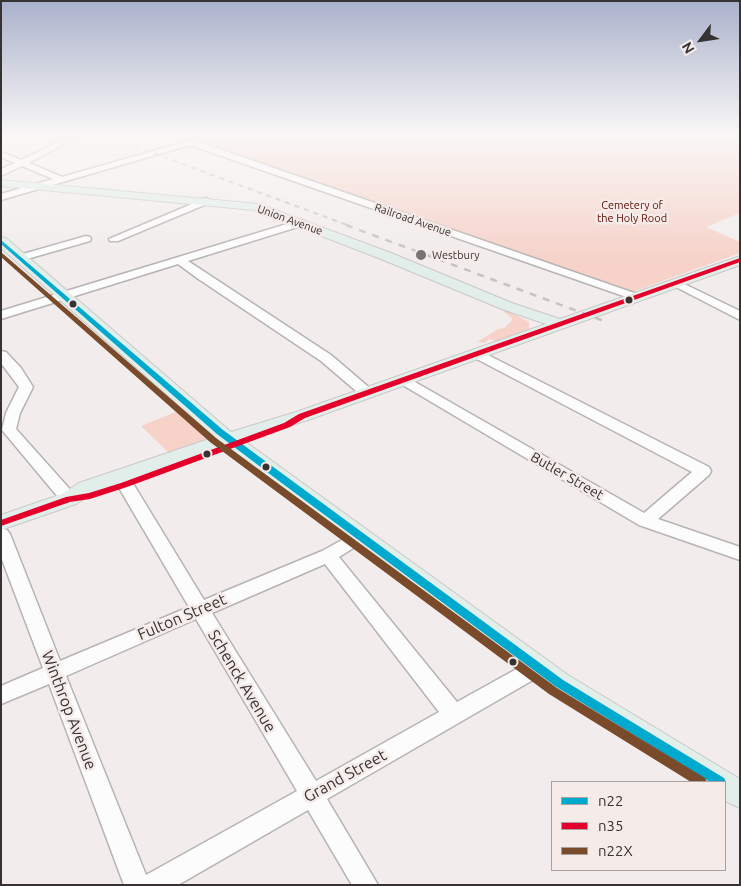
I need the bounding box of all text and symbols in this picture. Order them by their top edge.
north arrow [676,15,726,65]
text: N [679,39,698,56]
park label: Cemetery of the Holy Rood [597,198,667,224]
street label: Railroad Avenue [373,201,453,239]
street label: Union Avenue [255,202,325,238]
marker: Westbury [414,248,428,262]
place label: Westbury [432,248,480,262]
unlabelled marker [624,295,634,305]
unlabelled marker [68,299,78,309]
street label: Butler Street [528,448,606,504]
unlabelled marker [202,449,212,459]
unlabelled marker [261,462,271,472]
street label: Fulton Street [135,590,229,644]
street label: Schenck Avenue [204,626,280,736]
street label: Winthrop Avenue [37,648,101,772]
unlabelled marker [508,657,518,667]
street label: Grand Street [300,745,390,807]
legend [551,781,726,871]
text: n22 [598,792,624,809]
text: n35 [598,817,624,834]
text: n22X [598,842,633,859]

